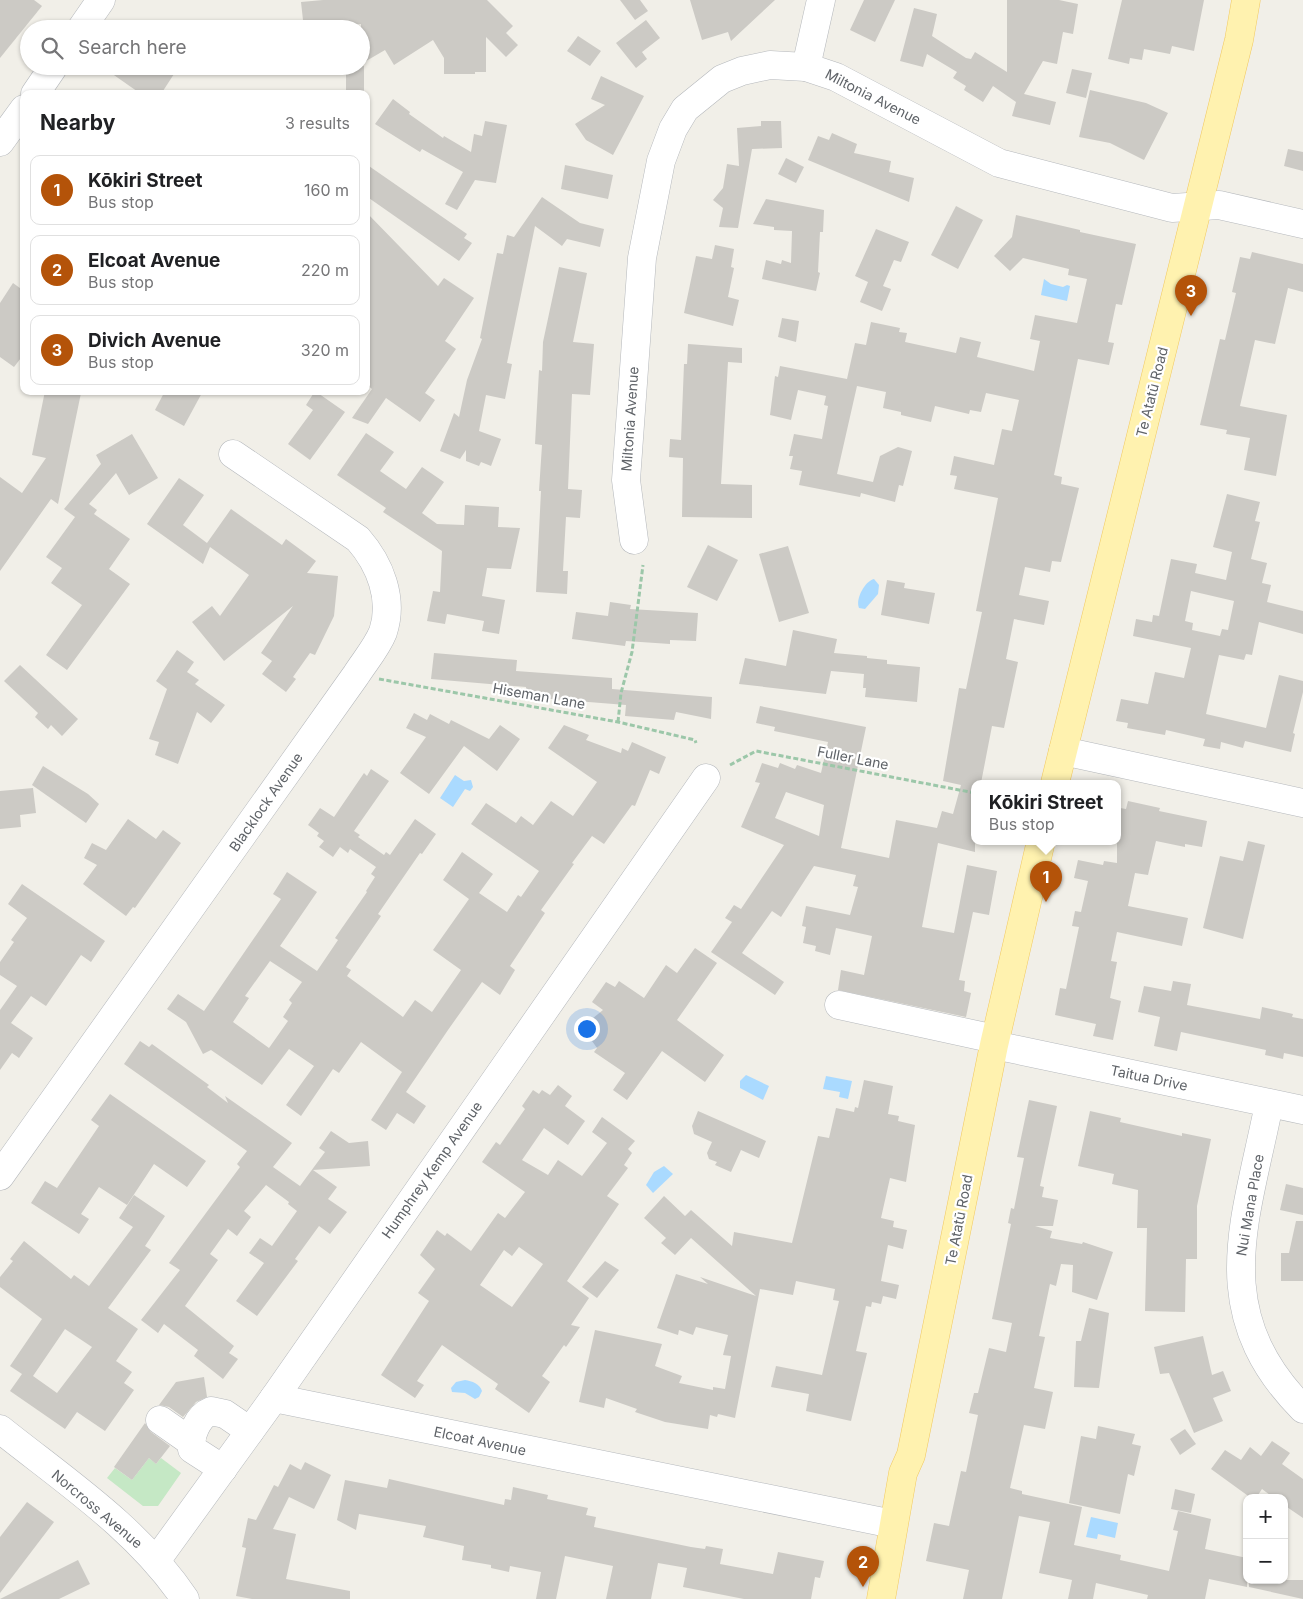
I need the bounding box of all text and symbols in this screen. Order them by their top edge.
search box [20,20,370,75]
icon: search [38,34,66,62]
text: Search here [78,36,187,59]
street label: Miltonia Avenue [823,65,924,128]
text: Nearby [40,110,115,135]
text: 3 results [285,113,350,133]
text: Kōkiri Street [88,169,203,192]
text: 1 [54,180,60,200]
text: 160 m [304,180,349,200]
text: Bus stop [88,192,154,212]
text: Elcoat Avenue [88,249,220,272]
text: 2 [52,260,62,280]
text: 220 m [301,260,349,280]
text: Bus stop [88,272,154,292]
pin: 3 [1175,275,1207,316]
text: Divich Avenue [88,329,221,352]
text: 3 [52,340,62,360]
text: 320 m [301,340,349,360]
street label: Te Atatū Road [1132,345,1171,439]
text: Bus stop [88,352,154,372]
street label: Miltonia Avenue [617,366,642,472]
street label: Hiseman Lane [491,679,587,712]
street label: Fuller Lane [816,742,890,773]
street label: Blacklock Avenue [225,749,306,854]
popup [971,780,1121,845]
text: Kōkiri Street [989,791,1103,814]
text: Bus stop [989,814,1055,834]
pin: 1 [1030,861,1062,902]
your location [574,1016,600,1042]
street label: Taitua Drive [1109,1061,1189,1094]
street label: Humphrey Kemp Avenue [378,1098,485,1242]
street label: Nui Mana Place [1232,1153,1267,1257]
street label: Te Atatū Road [941,1173,976,1267]
street label: Elcoat Avenue [432,1422,528,1459]
street label: Norcross Avenue [48,1466,146,1552]
map controls [1243,1494,1288,1584]
button: + [1243,1494,1288,1539]
button: − [1243,1539,1288,1584]
pin: 2 [847,1546,879,1587]

